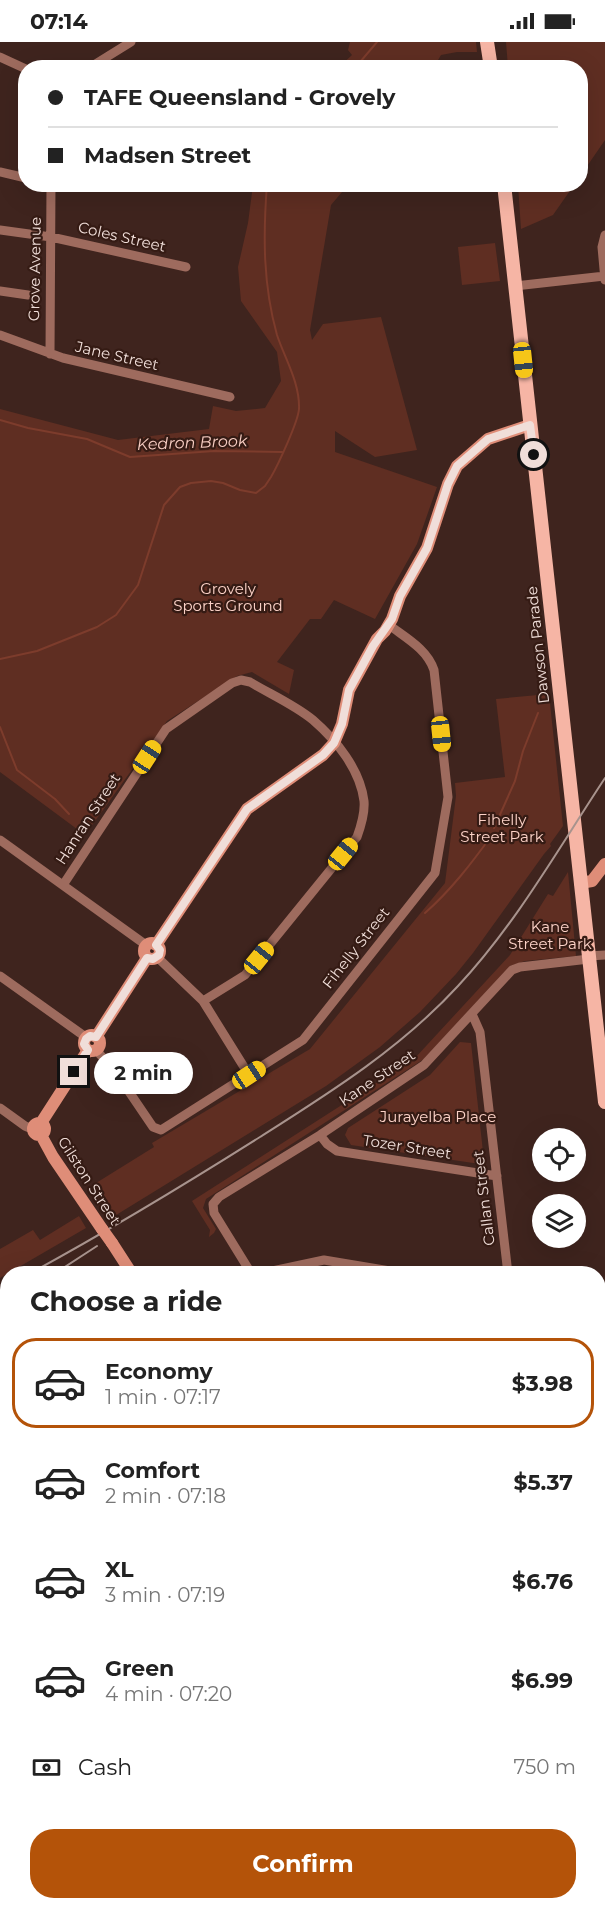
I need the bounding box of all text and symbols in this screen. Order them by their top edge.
text: 07:14 [30,8,88,35]
text: TAFE Queensland - Grovely [84,84,396,111]
text: Madsen Street [84,142,251,169]
street label: Grove Avenue [24,217,45,321]
street label: Coles Street [76,217,168,256]
street label: Jane Street [73,336,161,374]
car [512,341,534,379]
water label: Kedron Brook [136,431,249,454]
route start [520,441,547,468]
park label: Grovely Sports Ground [173,579,283,615]
street label: Dawson Parade [522,585,553,705]
car [430,715,452,753]
car [130,737,164,777]
street label: Hanran Street [51,770,124,868]
park label: Fihelly Street Park [460,810,544,846]
car [325,834,361,874]
street label: Fihelly Street [318,903,393,992]
park label: Kane Street Park [508,917,592,953]
car [241,938,277,978]
street label: Kane Street [335,1045,418,1110]
callout: 2 min [95,1051,194,1093]
route end [60,1058,87,1085]
car [229,1058,269,1092]
text: 2 min [114,1061,173,1085]
park label: Jurayelba Place [379,1107,496,1126]
map controls [532,1128,586,1248]
button: locate [532,1128,586,1182]
street label: Tozer Street [362,1130,452,1163]
street label: Gilston Street [54,1133,125,1229]
street label: Callan Street [468,1149,499,1247]
button: layers [532,1194,586,1248]
text: Choose a ride [30,1285,222,1318]
icon: car [33,1356,87,1410]
text: Economy [105,1358,213,1385]
text: $3.98 [512,1370,573,1397]
text: 1 min · 07:17 [105,1385,221,1409]
icon: car [33,1455,87,1509]
text: Comfort [105,1457,200,1484]
text: $5.37 [513,1469,573,1496]
text: 2 min · 07:18 [105,1484,226,1508]
icon: car [33,1554,87,1608]
text: XL [105,1556,134,1583]
text: $6.76 [512,1568,573,1595]
text: 3 min · 07:19 [105,1583,225,1607]
icon: car [33,1653,87,1707]
text: Green [105,1655,174,1682]
text: $6.99 [511,1667,573,1694]
text: 4 min · 07:20 [105,1682,232,1706]
icon: cash [30,1751,63,1784]
text: Cash [78,1754,132,1781]
text: 750 m [514,1755,576,1779]
button: Confirm [30,1829,576,1898]

